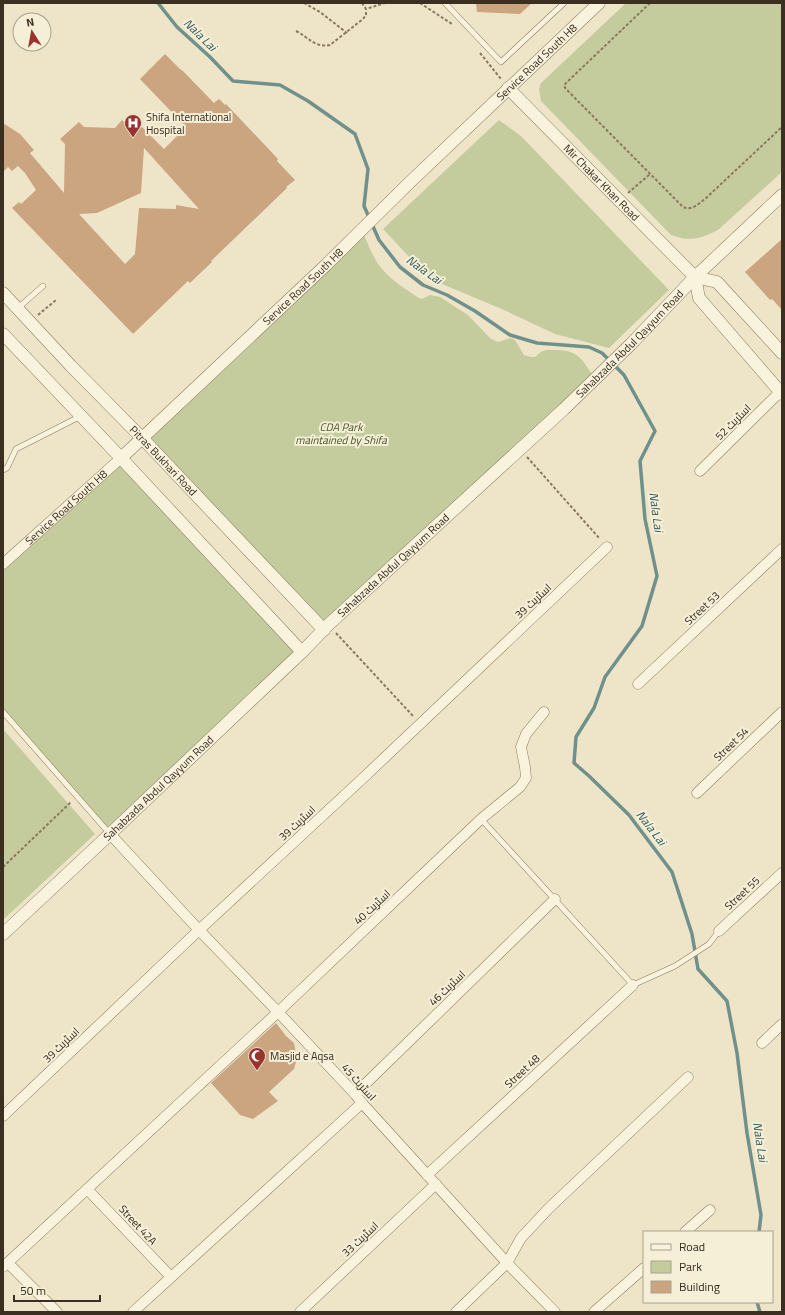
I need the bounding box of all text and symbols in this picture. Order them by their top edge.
north arrow [12,12,52,52]
text: N [25,12,36,33]
water label: Nala Lai [178,12,224,58]
street label: Service Road South H8 [491,19,582,106]
place label: Shifa International Hospital [146,107,231,140]
hospital icon: Shifa International Hospital [123,113,143,138]
street label: Mir Chakar Khan Road [558,139,645,226]
street label: Service Road South H8 [258,243,348,330]
water label: Nala Lai [401,249,448,291]
street label: Sahabzada Abdul Qayyum Road [571,284,689,403]
street label: اسٹریٹ 52 [710,399,756,445]
park label: CDA Park maintained by Shifa [295,417,387,450]
street label: Pitras Bukhari Road [125,420,202,501]
street label: Service Road South H8 [20,464,112,550]
water label: Nala Lai [642,491,671,535]
street label: Sahabzada Abdul Qayyum Road [332,508,454,622]
street label: اسٹریٹ 39 [510,578,556,624]
street label: Street 53 [679,586,725,630]
street label: Street 54 [709,722,753,766]
street label: Sahabzada Abdul Qayyum Road [98,730,219,846]
street label: اسٹریٹ 39 [274,800,320,846]
water label: Nala Lai [630,805,674,852]
street label: Street 55 [719,871,765,915]
street label: اسٹریٹ 40 [349,884,395,930]
street label: اسٹریٹ 46 [424,965,470,1011]
street label: اسٹریٹ 39 [38,1022,84,1068]
mosque icon: Masjid e Aqsa [247,1046,267,1071]
place label: Masjid e Aqsa [270,1046,334,1066]
street label: Street 48 [499,1049,545,1093]
street label: اسٹریٹ 45 [336,1058,382,1106]
water label: Nala Lai [746,1120,775,1165]
street label: Street 42A [114,1200,163,1250]
street label: اسٹریٹ 33 [337,1216,383,1262]
legend [643,1231,773,1303]
text: Road [679,1235,705,1258]
text: Park [679,1255,702,1278]
text: Building [679,1275,720,1298]
scale bar [14,1277,100,1303]
text: 50 m [20,1279,46,1302]

